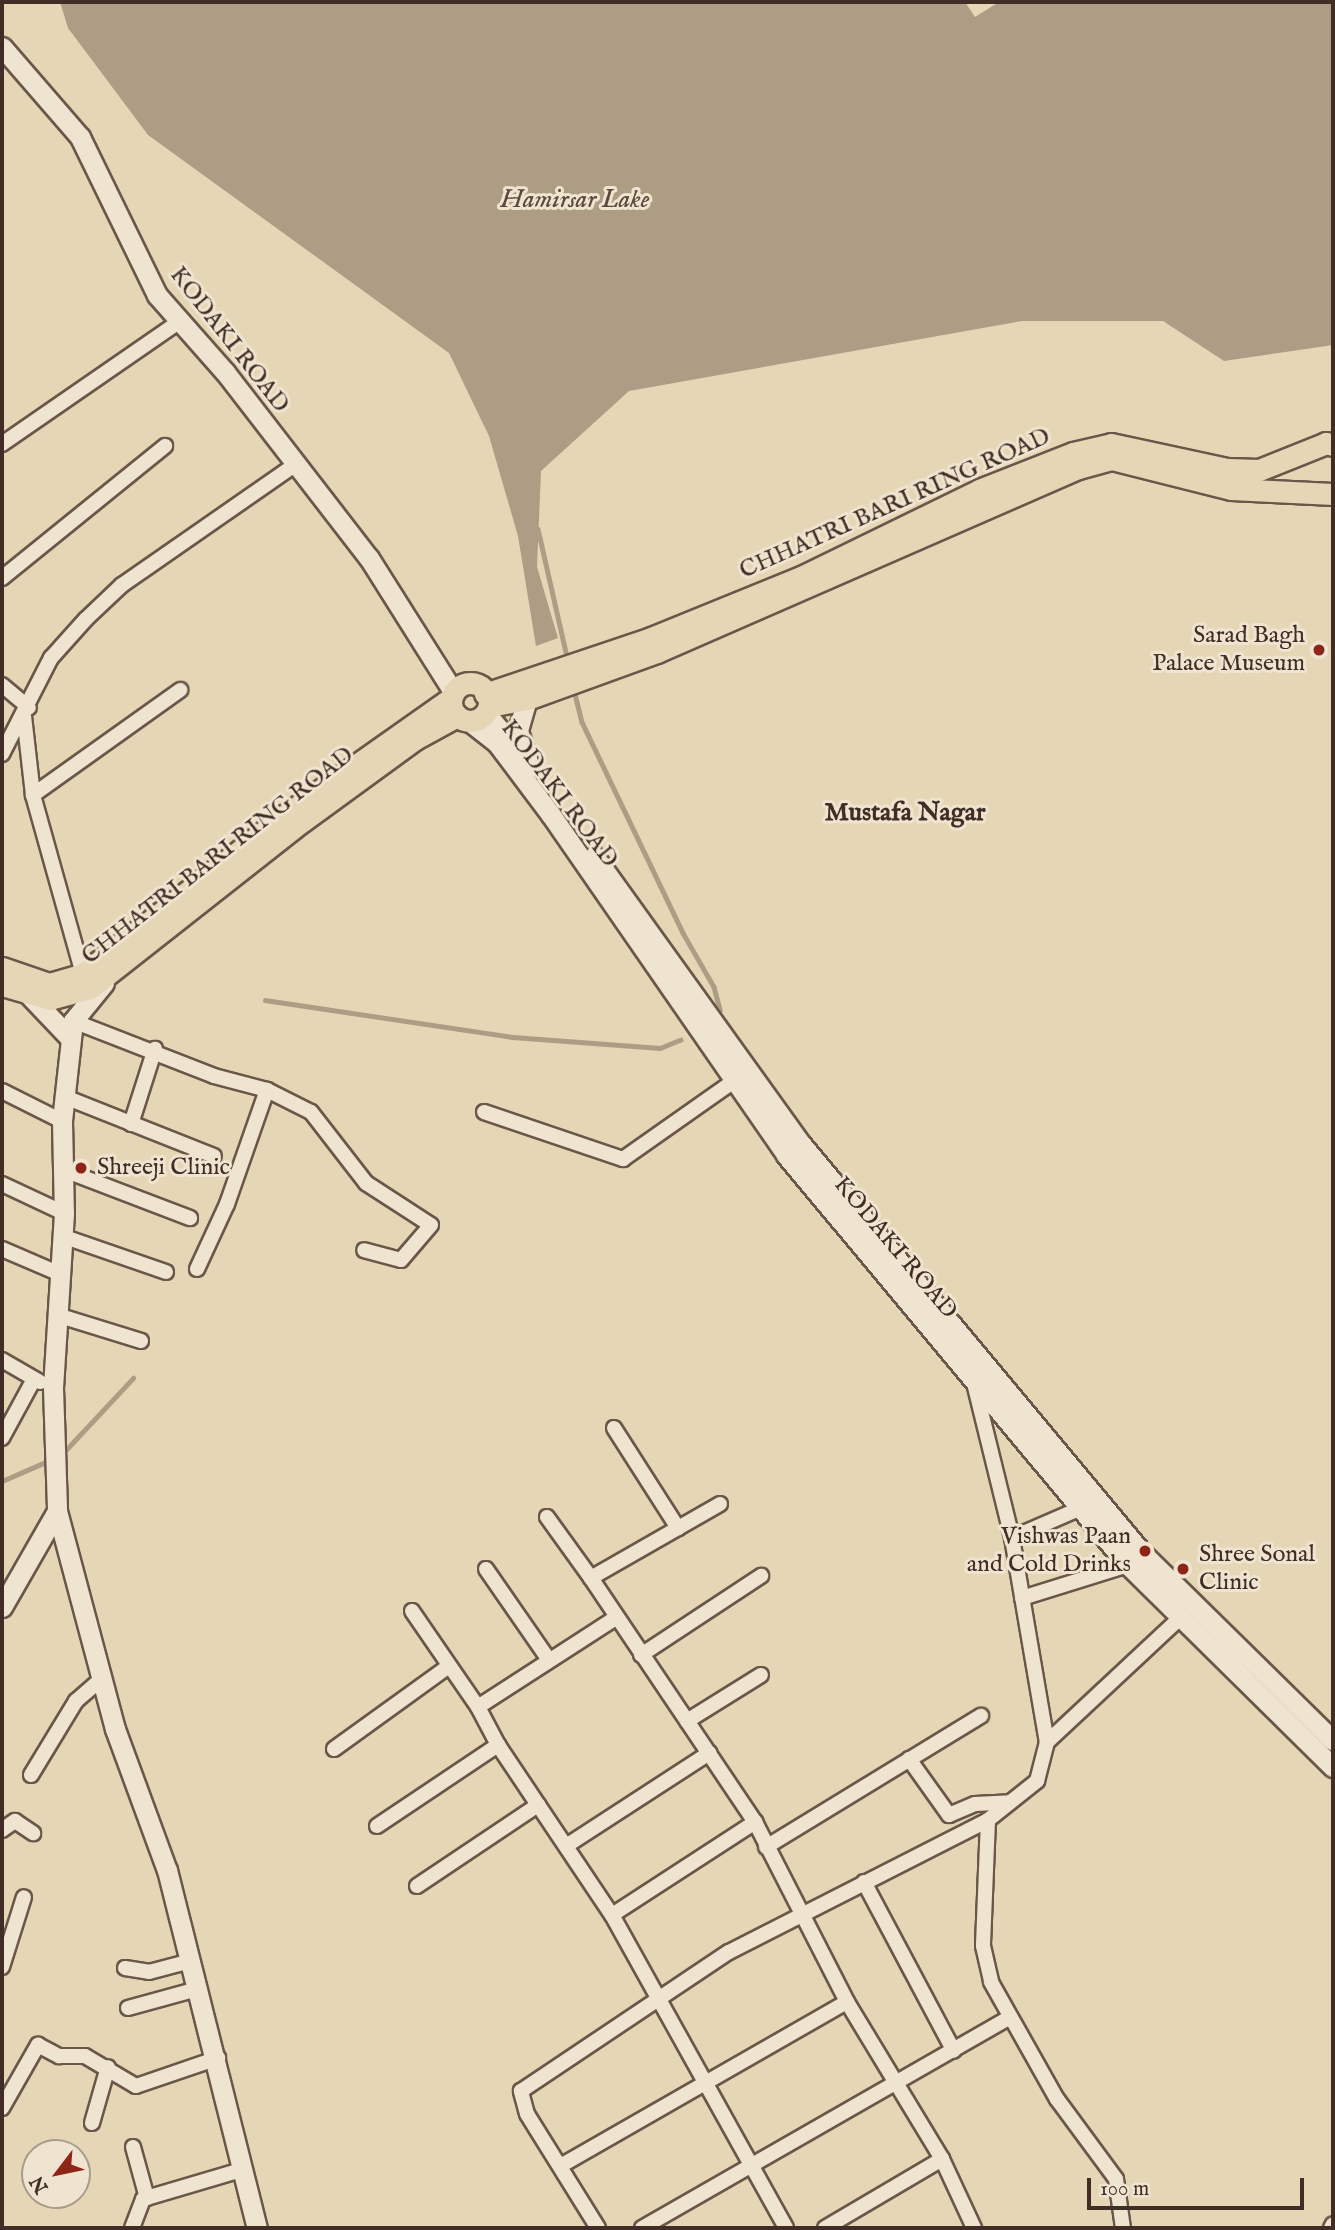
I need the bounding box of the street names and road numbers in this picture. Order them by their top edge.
street label: KODAKI ROAD [163,261,295,419]
street label: CHHATRI BARI RING ROAD [735,422,1055,586]
street label: KODAKI ROAD [494,715,624,873]
street label: CHHATRI BARI RING ROAD [76,741,360,971]
street label: KODAKI ROAD [827,1171,963,1325]

